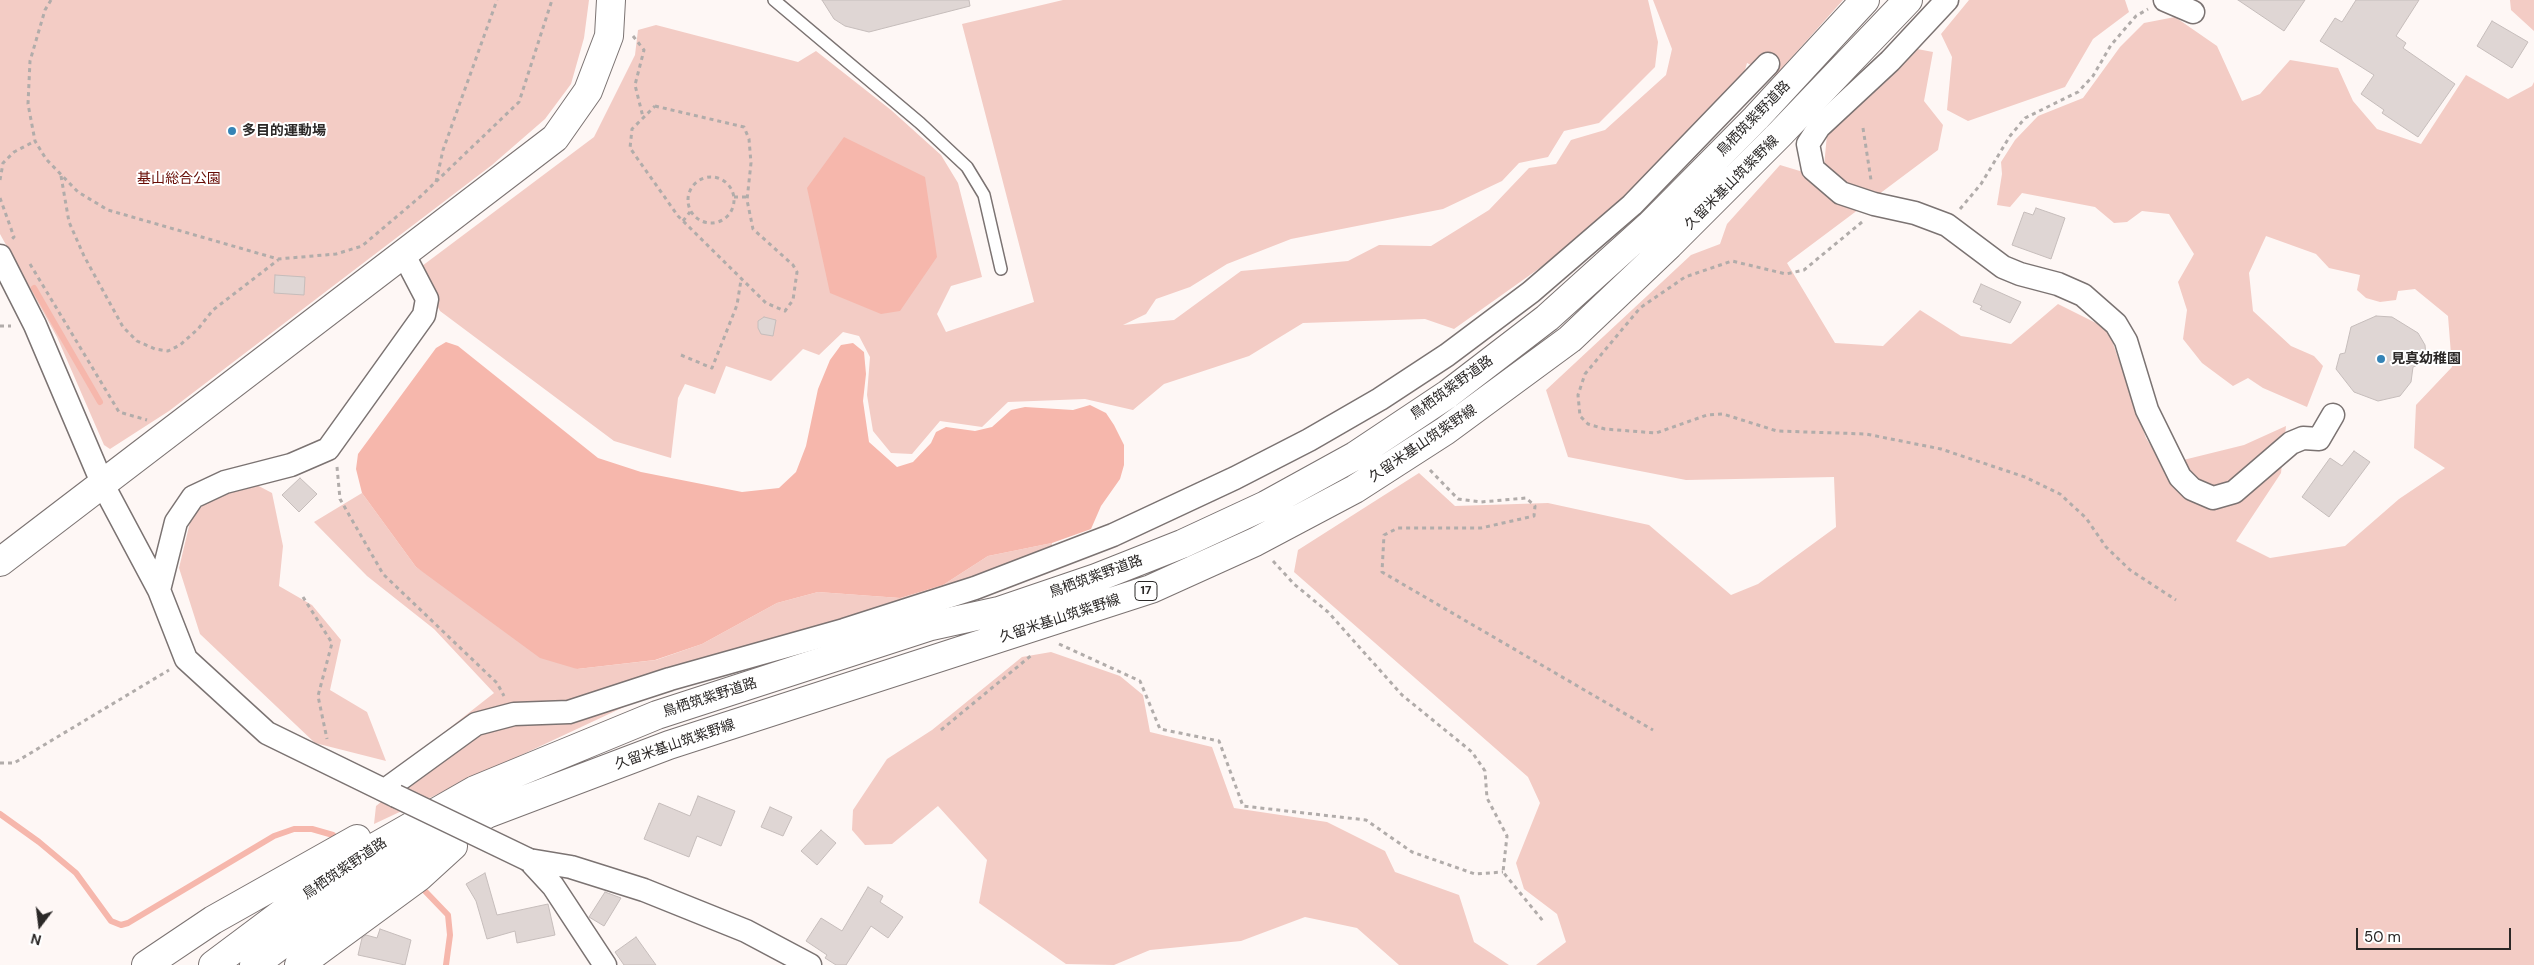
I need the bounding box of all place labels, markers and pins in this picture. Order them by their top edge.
place label: 多目的運動場 [242,123,326,139]
marker: 多目的運動場 [226,125,238,137]
place label: 見真幼稚園 [2391,351,2461,367]
marker: 見真幼稚園 [2375,353,2387,365]

